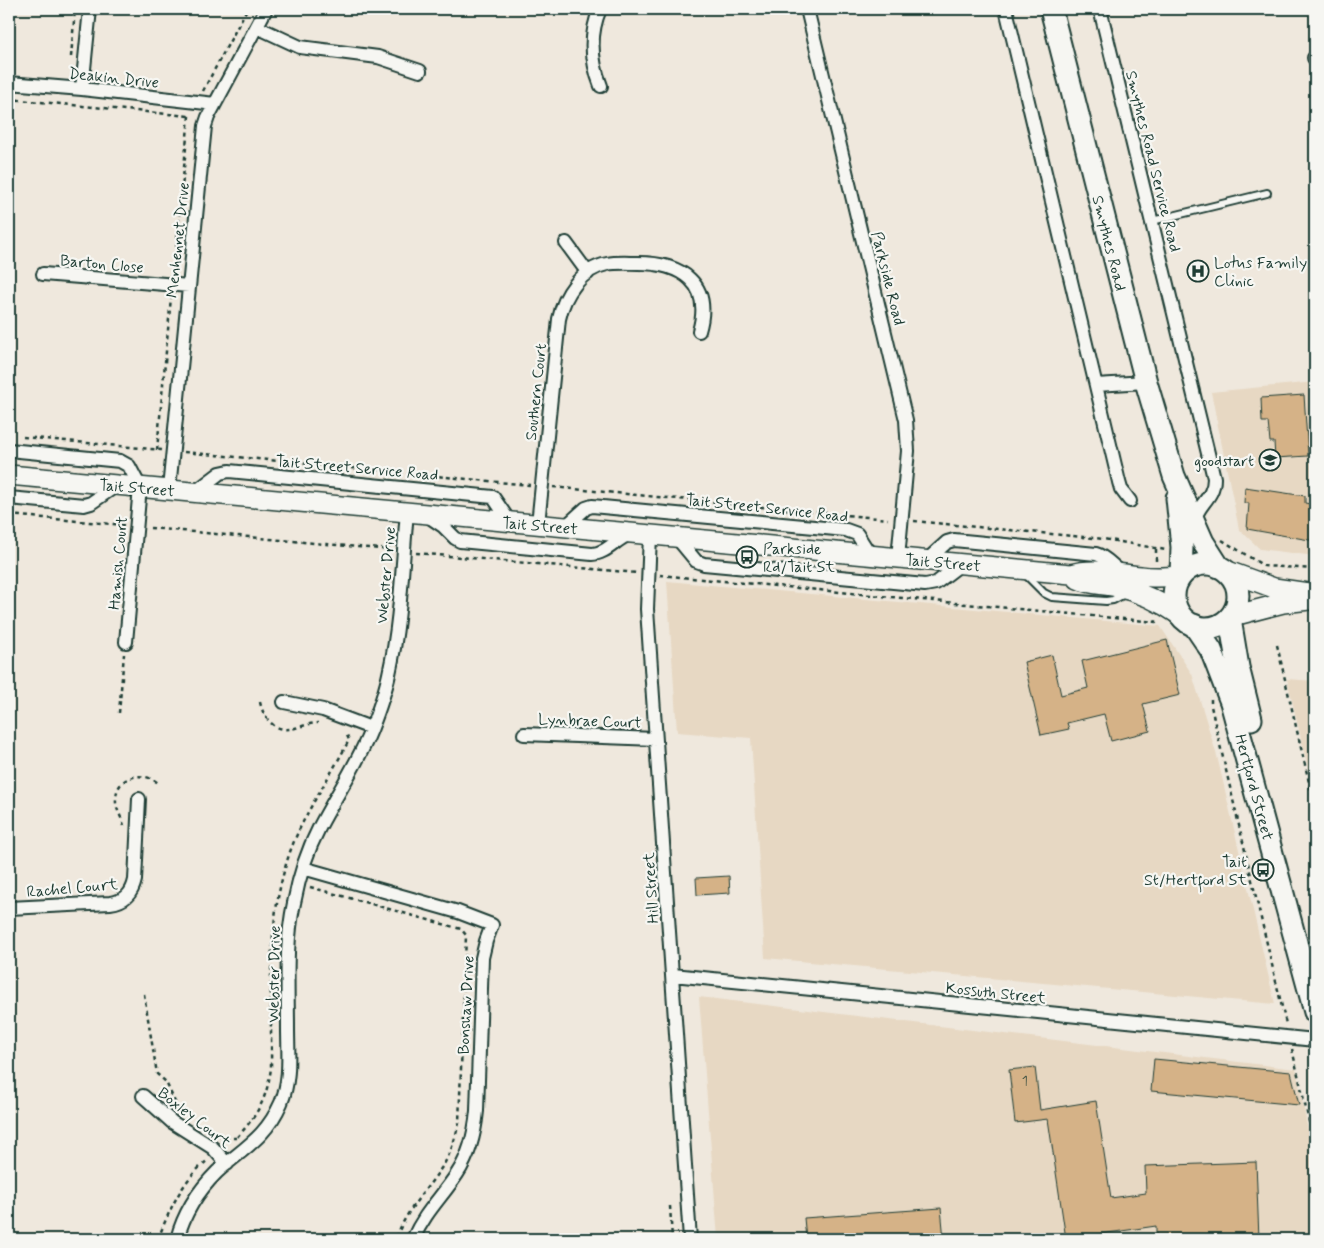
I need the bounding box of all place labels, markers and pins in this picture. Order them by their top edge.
place label: Lotus Family Clinic [1214,253,1307,292]
hospital icon: Lotus Family Clinic [1186,259,1210,283]
school or university icon: goodstart [1258,448,1282,472]
place label: goodstart [1194,451,1254,472]
place label: Parkside Rd/Tait St [763,539,836,578]
bus stop icon: Parkside Rd/Tait St [735,545,759,569]
place label: Tait St/Hertford St [1144,852,1248,893]
bus stop icon: Tait St/Hertford St [1251,858,1275,882]

